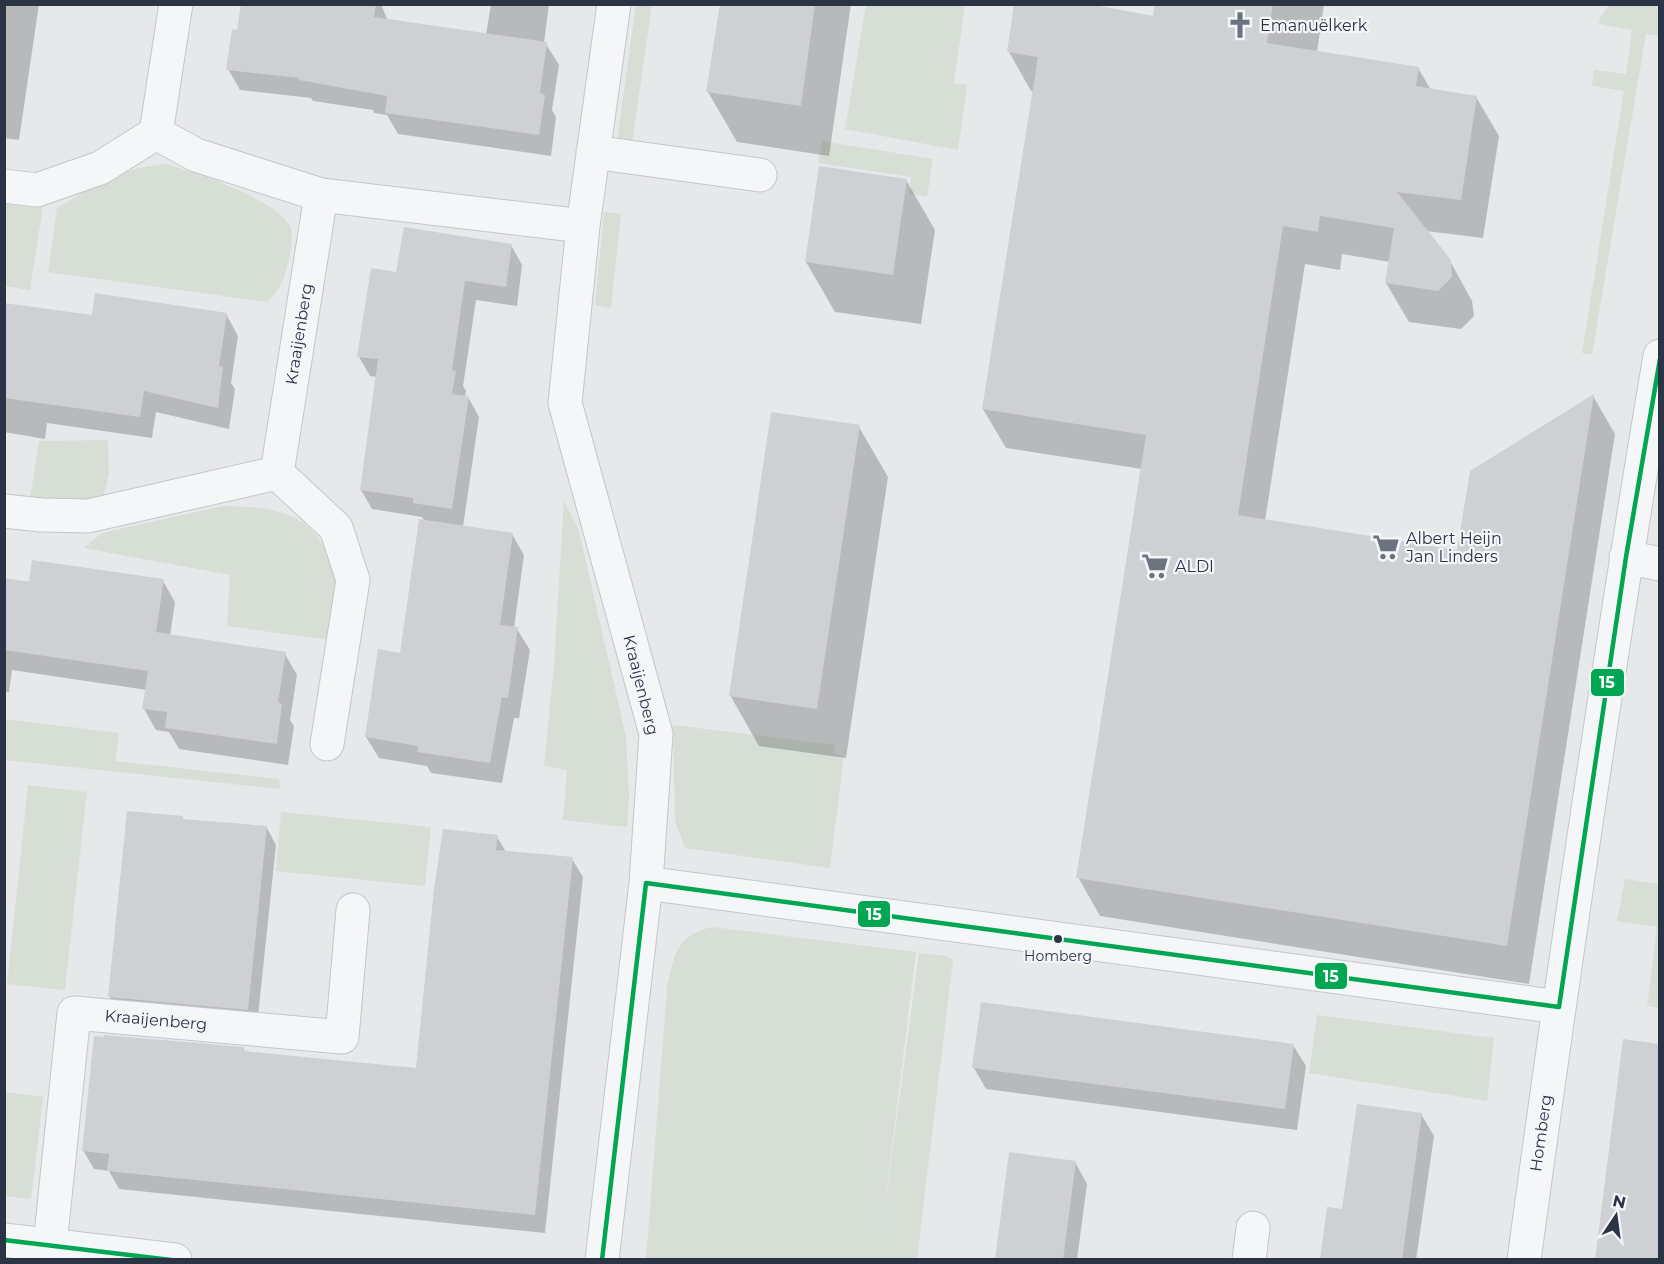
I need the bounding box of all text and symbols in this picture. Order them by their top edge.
church icon: Emanuëlkerk [1225,10,1255,40]
place label: Emanuëlkerk [1260,16,1368,35]
street label: Kraaijenberg [282,282,316,386]
place label: Albert Heijn Jan Linders [1405,529,1502,566]
supermarket icon: Albert Heijn Jan Linders [1371,532,1401,562]
supermarket icon: ALDI [1140,551,1170,581]
place label: ALDI [1175,557,1214,576]
street label: Kraaijenberg [619,633,663,737]
line badge: 15 [1590,668,1625,697]
text: 15 [1599,673,1615,692]
line badge: 15 [857,900,891,928]
text: 15 [866,905,882,924]
marker: Homberg [1052,933,1064,945]
place label: Homberg [1024,947,1092,965]
line badge: 15 [1314,962,1348,990]
text: 15 [1323,967,1339,986]
street label: Kraaijenberg [104,1006,208,1034]
street label: Homberg [1526,1093,1556,1173]
north arrow [1586,1186,1646,1246]
text: N [1611,1191,1628,1213]

